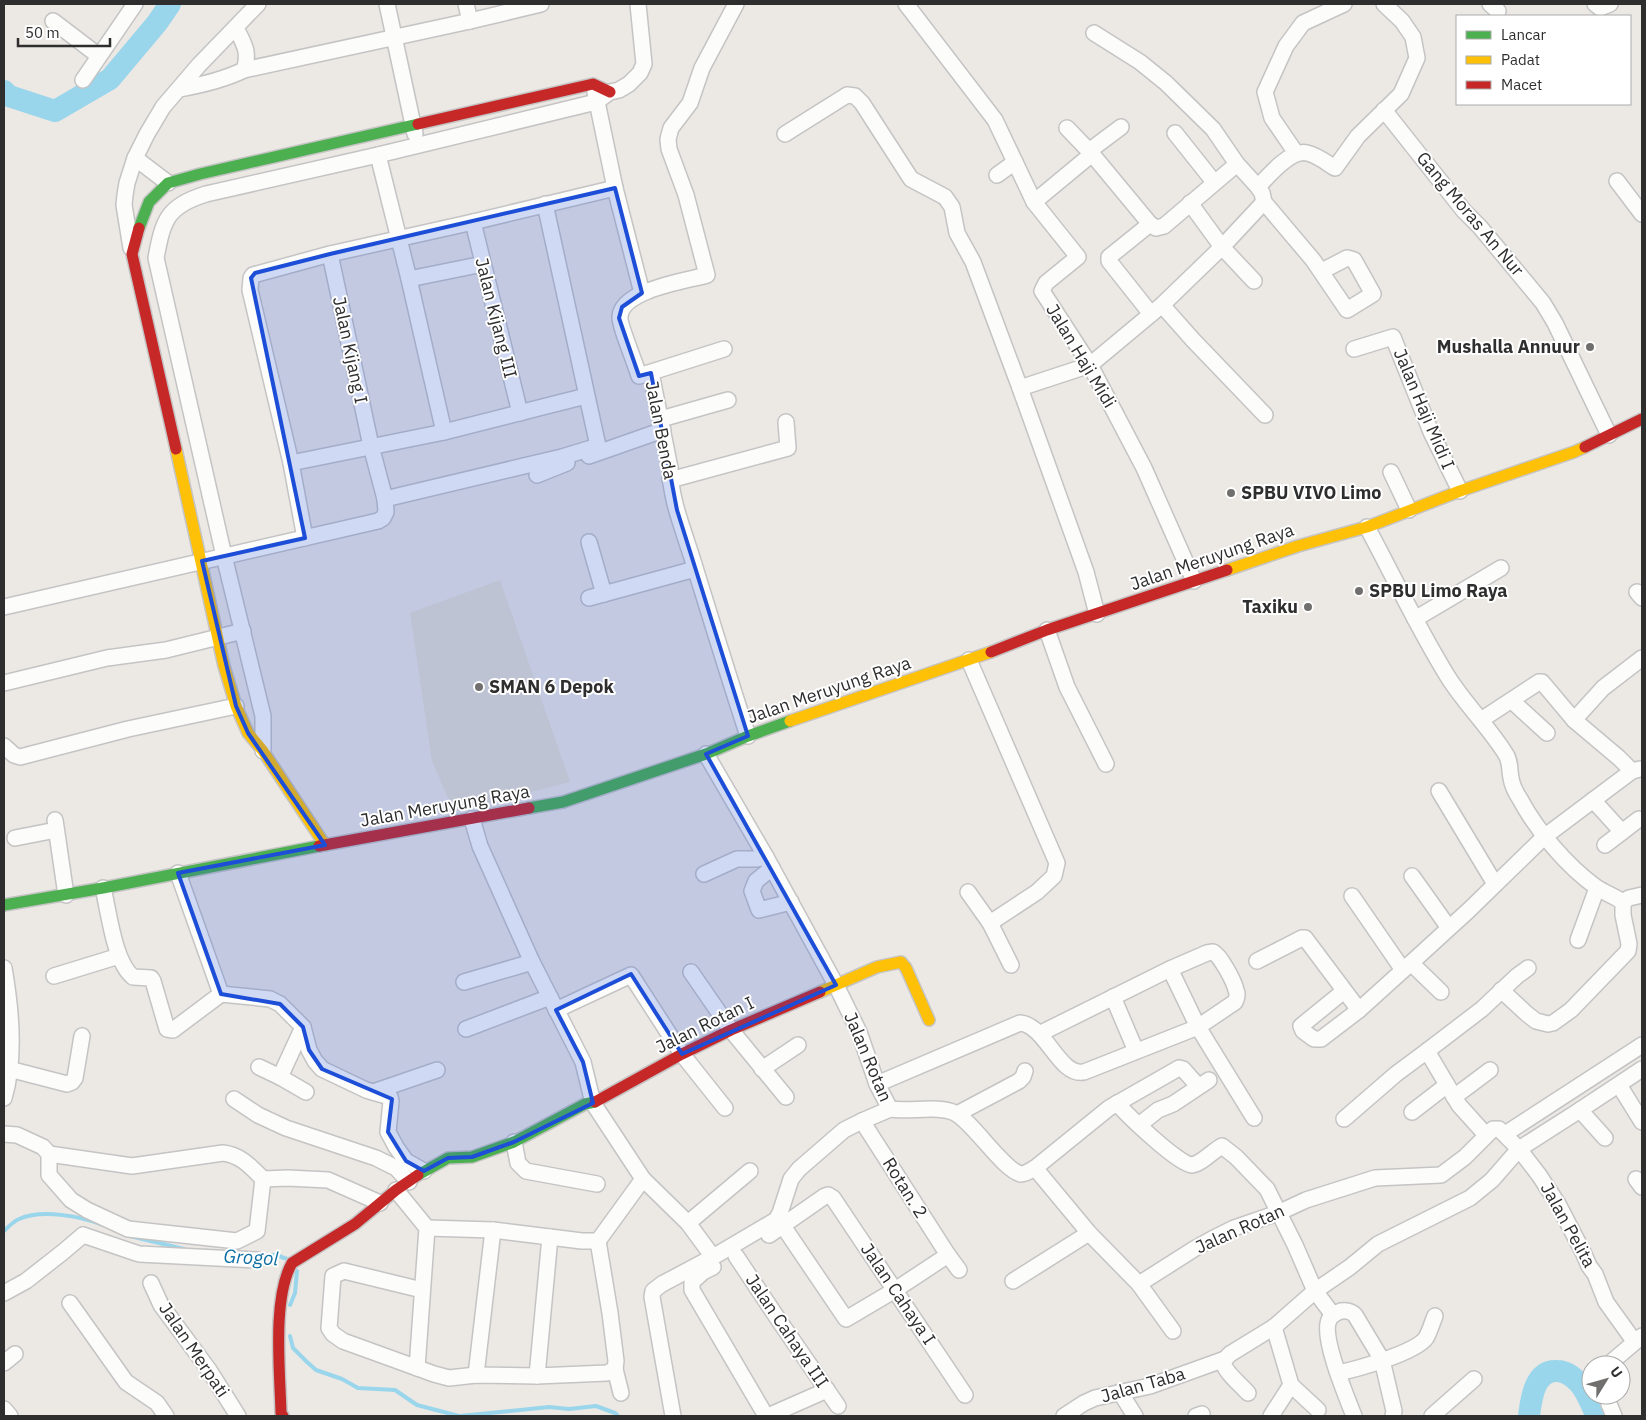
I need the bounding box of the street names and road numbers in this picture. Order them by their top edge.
street label: Gang Moras An Nur [1412,147,1529,281]
street label: Jalan Kijang III [470,255,523,381]
street label: Jalan Kijang I [328,294,373,406]
street label: Jalan Haji Midi [1041,299,1122,412]
street label: Jalan Haji Midi I [1389,345,1460,473]
street label: Jalan Benda [641,379,682,481]
street label: Jalan Meruyung Raya [1127,518,1297,595]
street label: Jalan Meruyung Raya [744,651,914,728]
street label: Jalan Meruyung Raya [358,779,532,832]
street label: Jalan Rotan I [652,991,758,1058]
street label: Jalan Rotan [839,1008,898,1105]
street label: Rotan. 2 [878,1153,933,1222]
street label: Jalan Pelita [1536,1178,1601,1272]
street label: Jalan Rotan [1192,1199,1288,1258]
street label: Jalan Cahaya I [856,1238,941,1349]
street label: Jalan Cahaya III [741,1269,834,1392]
street label: Jalan Merpati [154,1298,235,1402]
street label: Jalan Taba [1098,1361,1188,1407]

